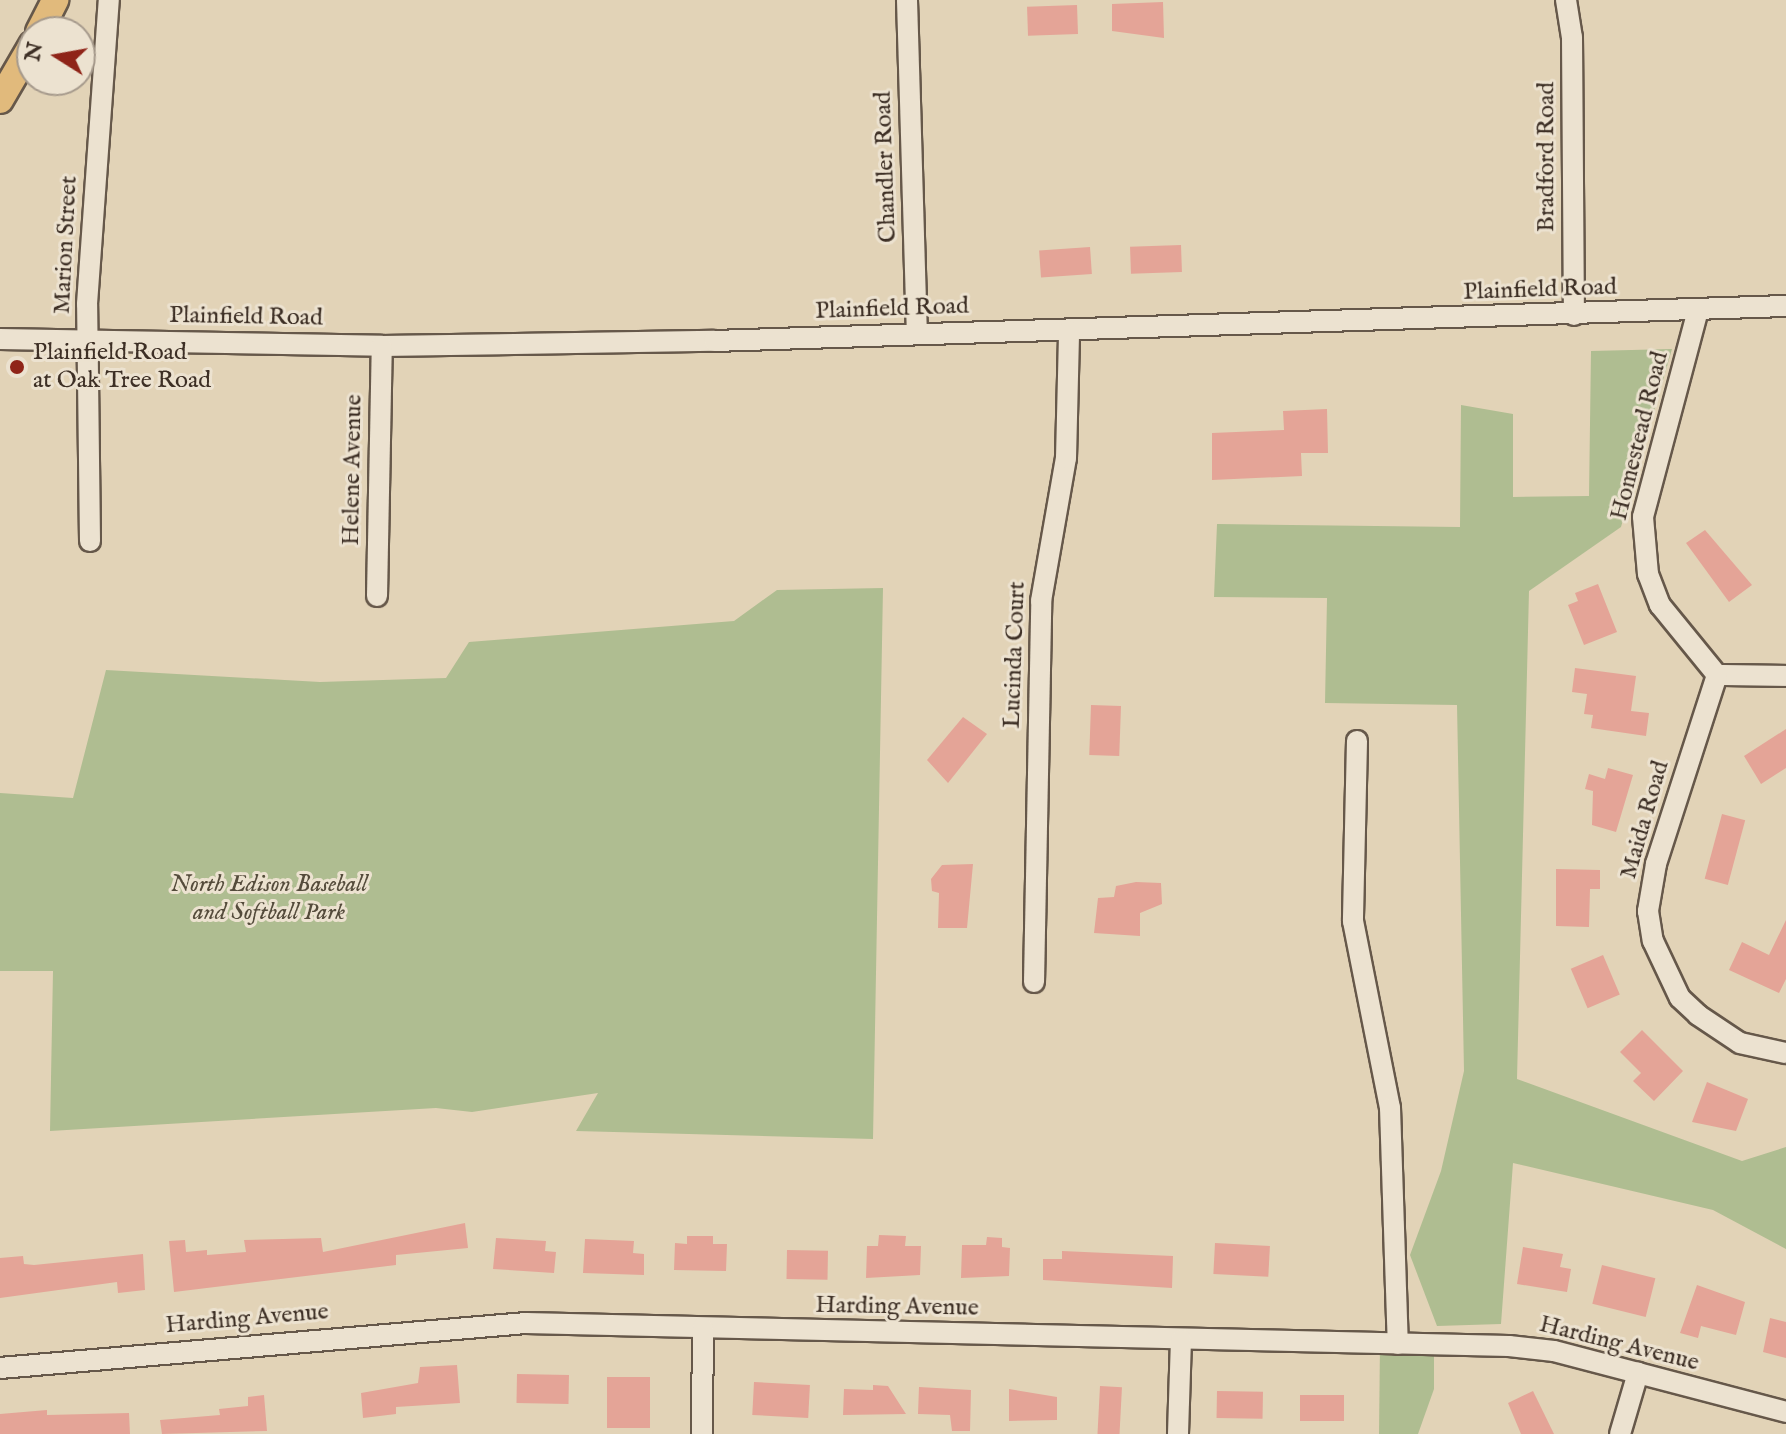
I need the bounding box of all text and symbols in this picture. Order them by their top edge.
north arrow [16,16,96,96]
text: N [19,40,50,64]
street label: Bradford Road [1533,82,1561,232]
street label: Chandler Road [869,91,903,243]
street label: Marion Street [48,175,84,315]
street label: Plainfield Road [1463,273,1617,307]
street label: Plainfield Road [815,292,969,326]
street label: Plainfield Road [169,301,323,333]
place label: Plainfield Road at Oak Tree Road [33,339,211,395]
street label: Homestead Road [1605,349,1675,523]
marker: Plainfield Road at Oak Tree Road [8,358,26,376]
street label: Helene Avenue [337,394,369,546]
street label: Lucinda Court [998,581,1032,729]
street label: Maida Road [1614,757,1676,883]
park label: North Edison Baseball and Softball Park [171,871,367,927]
street label: Harding Avenue [815,1291,979,1323]
street label: Harding Avenue [164,1298,330,1340]
street label: Harding Avenue [1536,1310,1702,1378]

